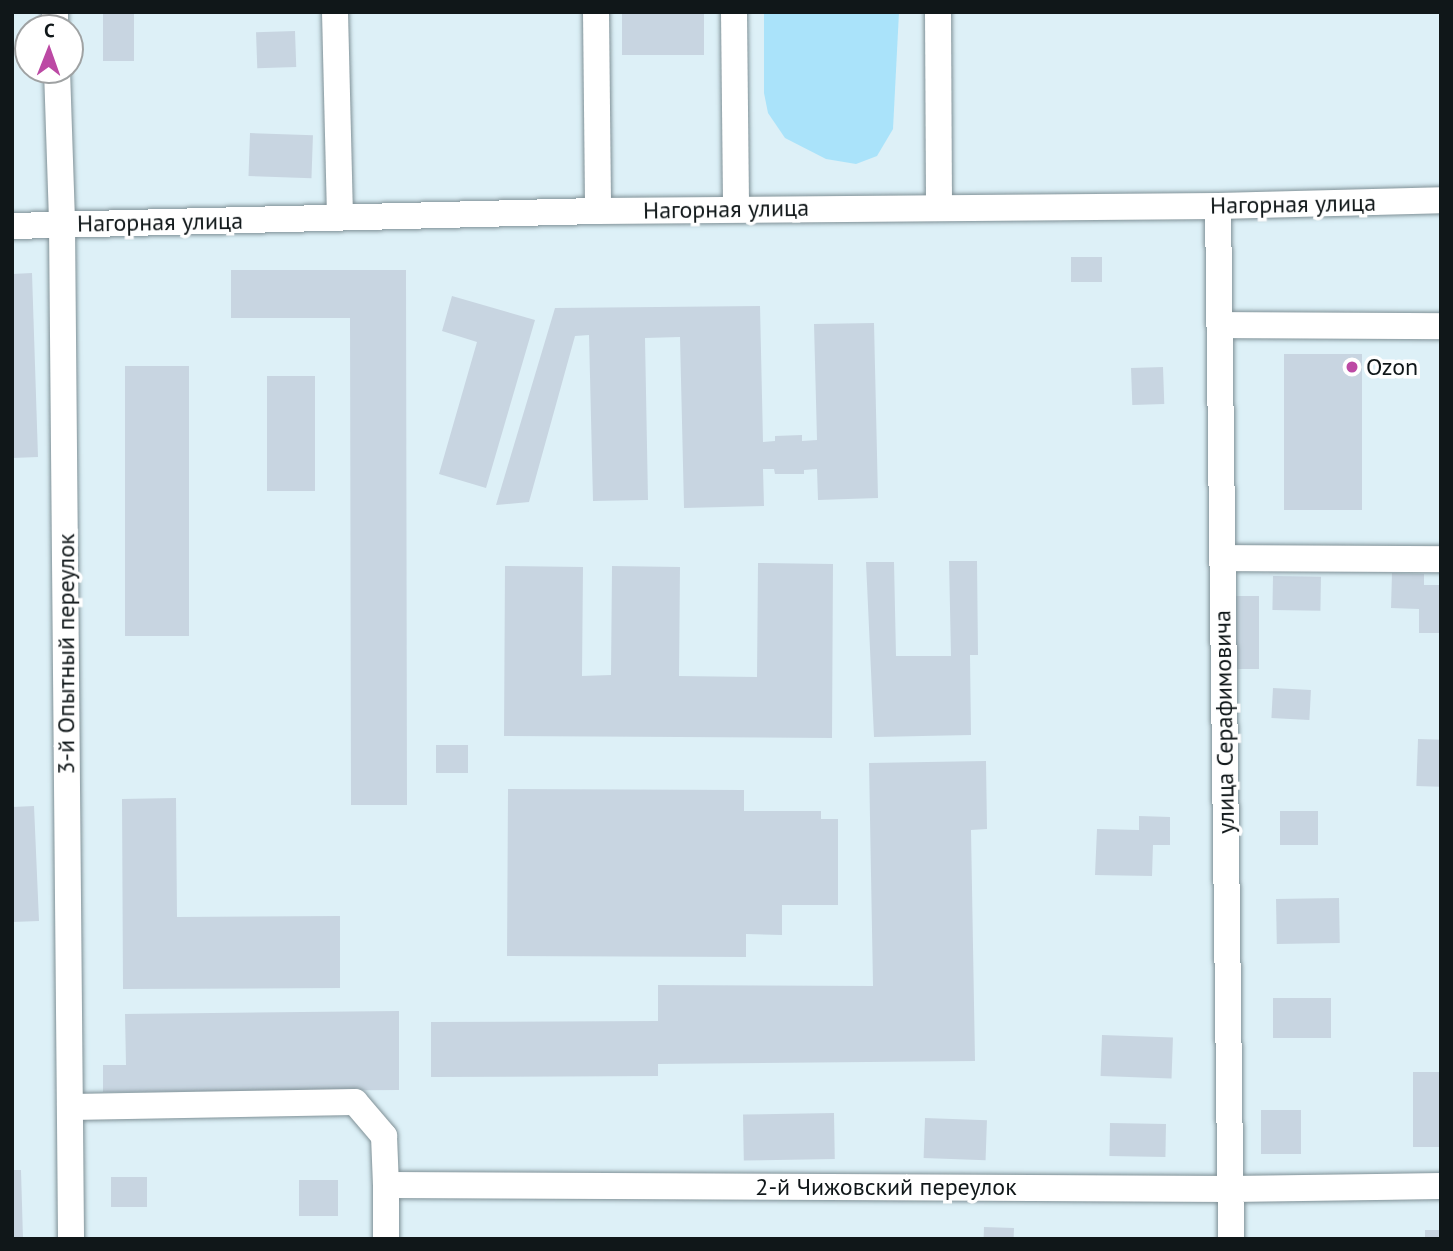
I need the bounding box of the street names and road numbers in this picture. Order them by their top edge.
street label: Нагорная улица [1210,188,1376,220]
street label: Нагорная улица [643,193,809,225]
street label: Нагорная улица [77,206,243,238]
street label: 3-й Опытный переулок [52,533,80,775]
street label: улица Серафимовича [1208,610,1240,834]
street label: 2-й Чижовский переулок [755,1173,1017,1201]

